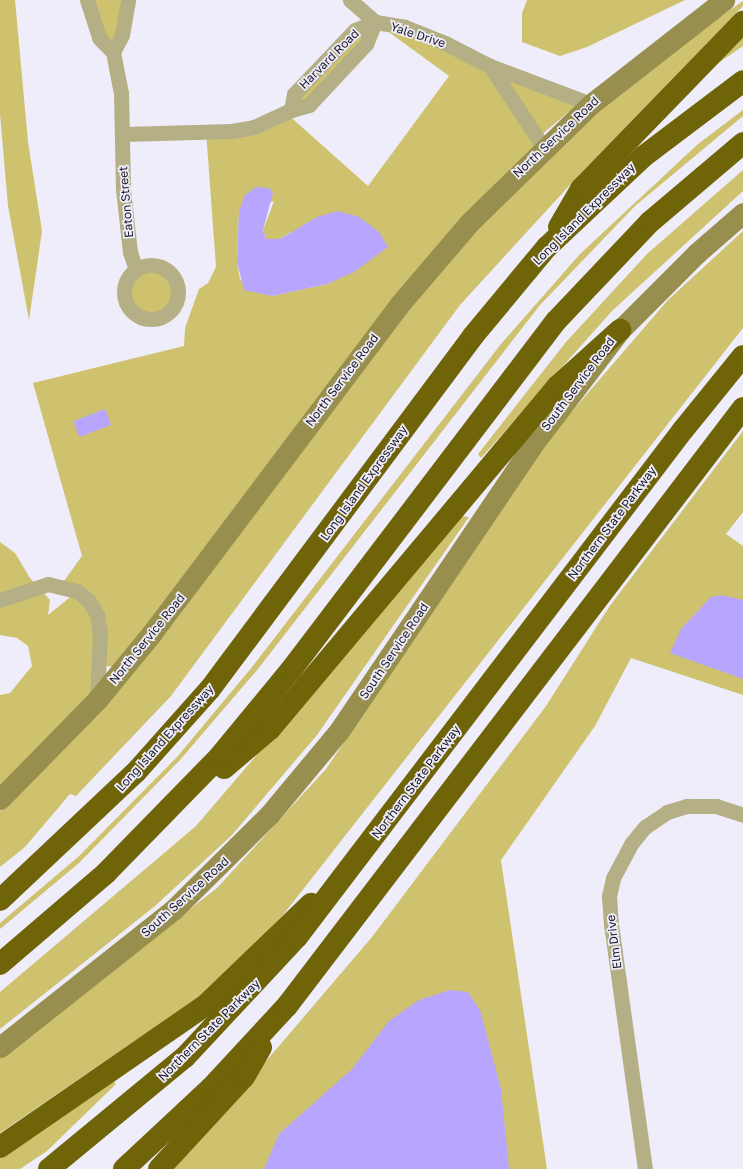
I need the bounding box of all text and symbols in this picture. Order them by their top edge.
street label: Yale Drive [389,19,447,51]
street label: Harvard Road [296,26,362,92]
street label: North Service Road [510,94,602,180]
street label: Long Island Expressway [530,160,638,268]
street label: Eaton Street [116,166,136,238]
street label: North Service Road [303,331,381,429]
street label: South Service Road [538,335,618,433]
street label: Long Island Expressway [317,423,411,543]
street label: Northern State Parkway [565,464,659,582]
street label: North Service Road [106,591,188,687]
street label: South Service Road [356,600,432,702]
street label: Long Island Expressway [113,682,217,794]
street label: Northern State Parkway [369,723,463,841]
street label: South Service Road [138,854,232,940]
street label: Elm Drive [604,914,624,970]
street label: Northern State Parkway [155,976,263,1084]

